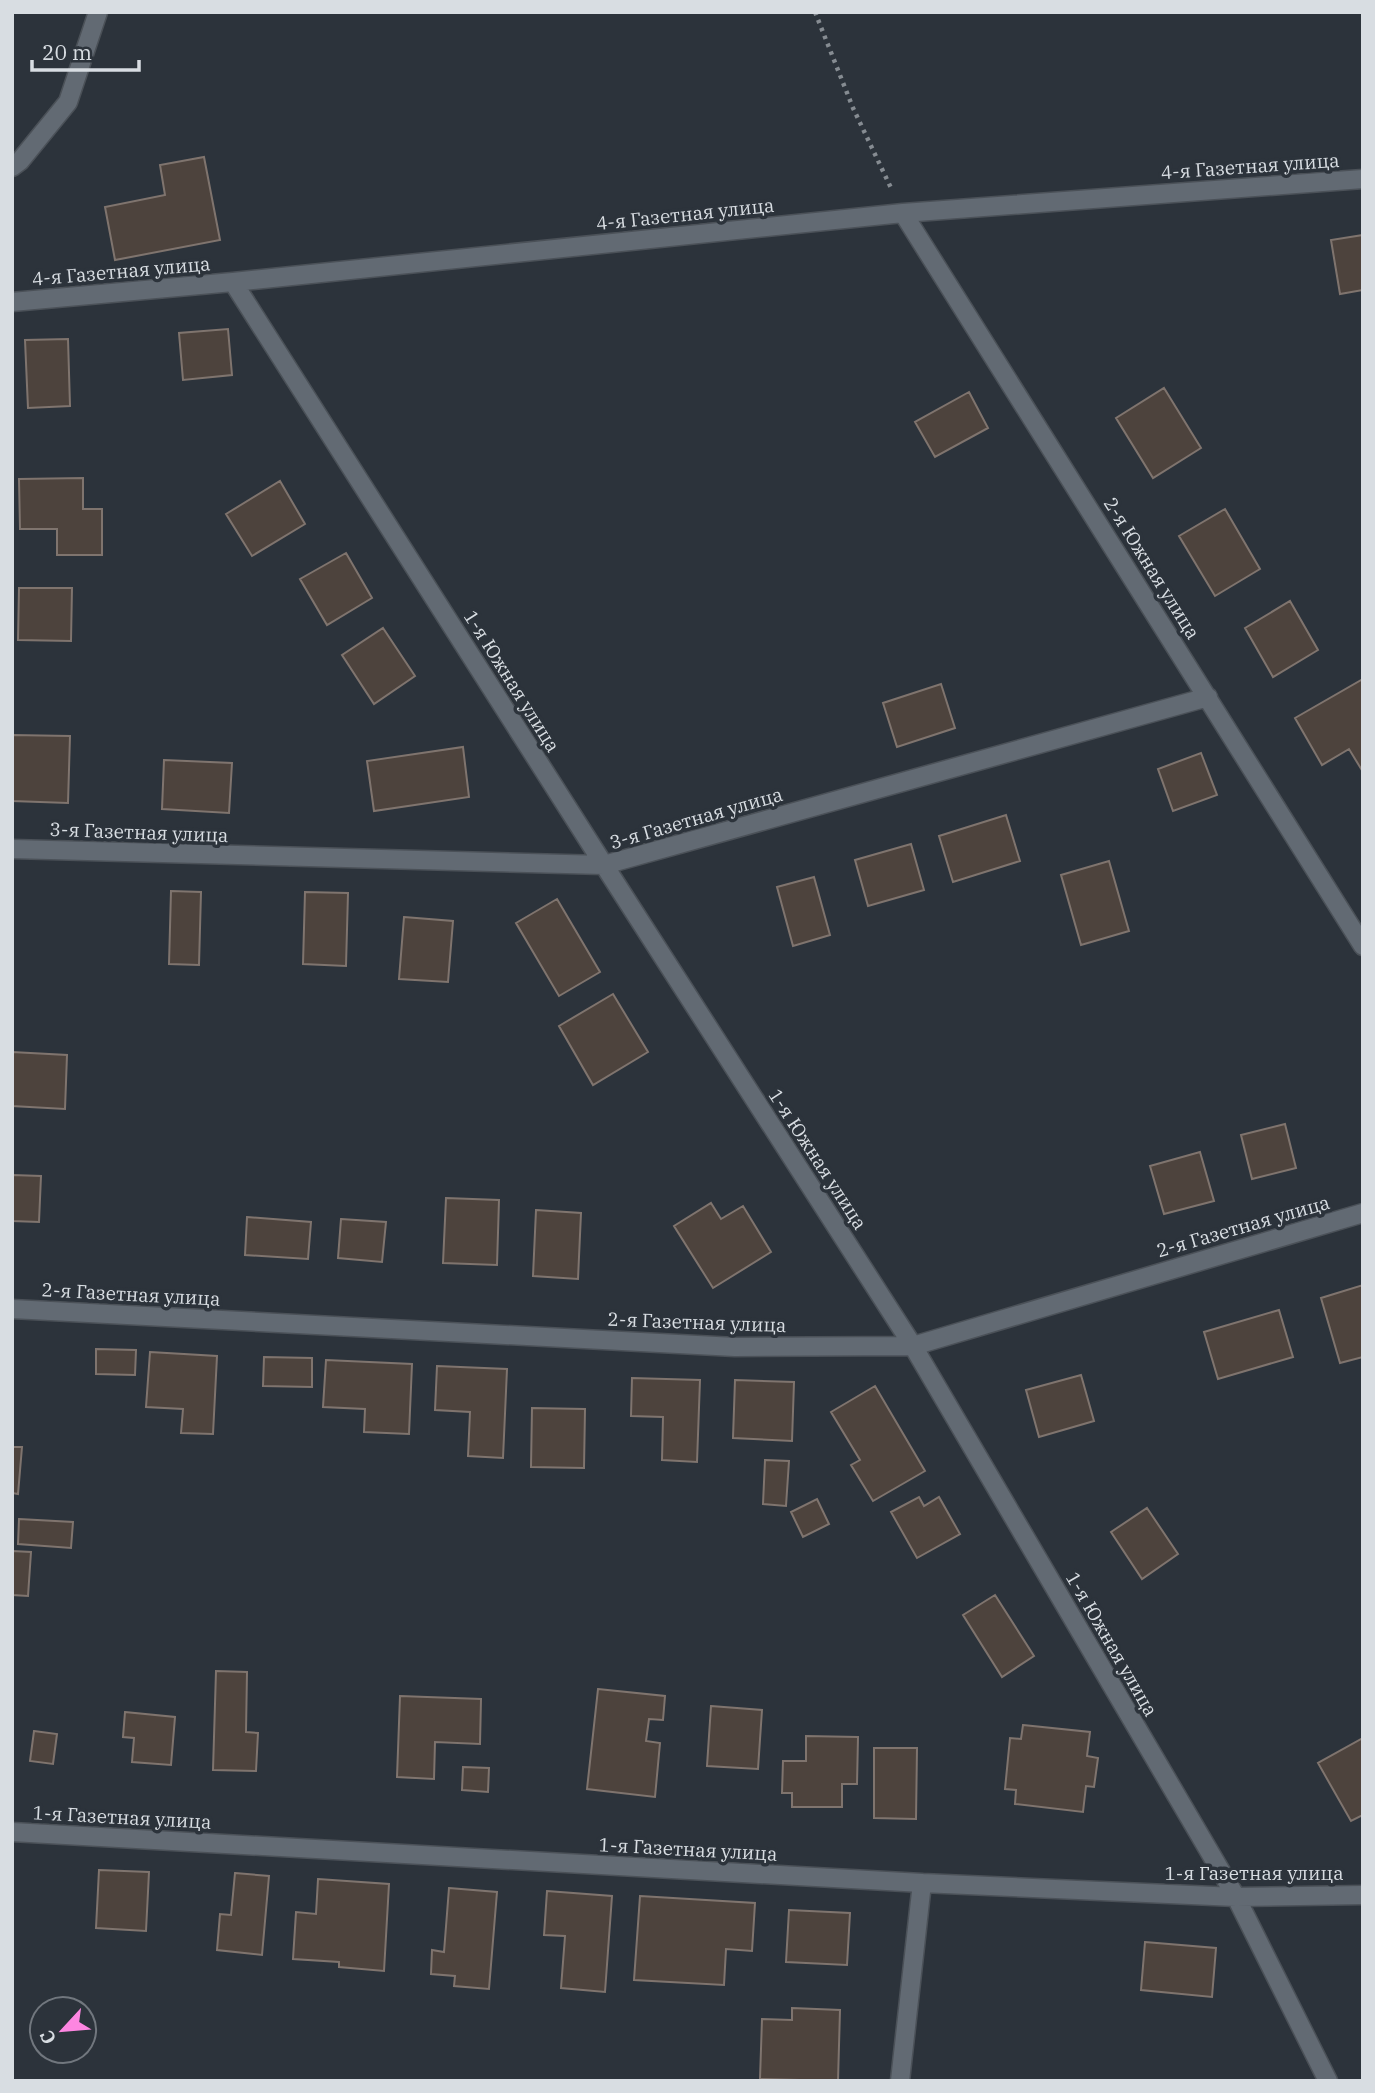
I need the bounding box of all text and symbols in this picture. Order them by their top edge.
scale bar [32,28,138,72]
text: 20 m [42,38,92,66]
street label: 4-я Газетная улица [1160,148,1340,184]
street label: 4-я Газетная улица [595,193,775,235]
street label: 4-я Газетная улица [31,251,211,291]
street label: 2-я Южная улица [1099,493,1205,643]
street label: 1-я Южная улица [459,606,565,756]
street label: 3-я Газетная улица [607,782,785,854]
street label: 3-я Газетная улица [49,817,229,847]
street label: 1-я Южная улица [764,1084,872,1234]
street label: 2-я Газетная улица [1154,1190,1332,1262]
street label: 2-я Газетная улица [41,1277,221,1311]
street label: 2-я Газетная улица [607,1307,787,1337]
street label: 1-я Южная улица [1061,1567,1163,1721]
street label: 1-я Газетная улица [32,1800,212,1834]
street label: 1-я Газетная улица [598,1832,778,1866]
street label: 1-я Газетная улица [1164,1861,1344,1885]
north arrow [28,1995,98,2065]
text: С [34,2027,61,2048]

